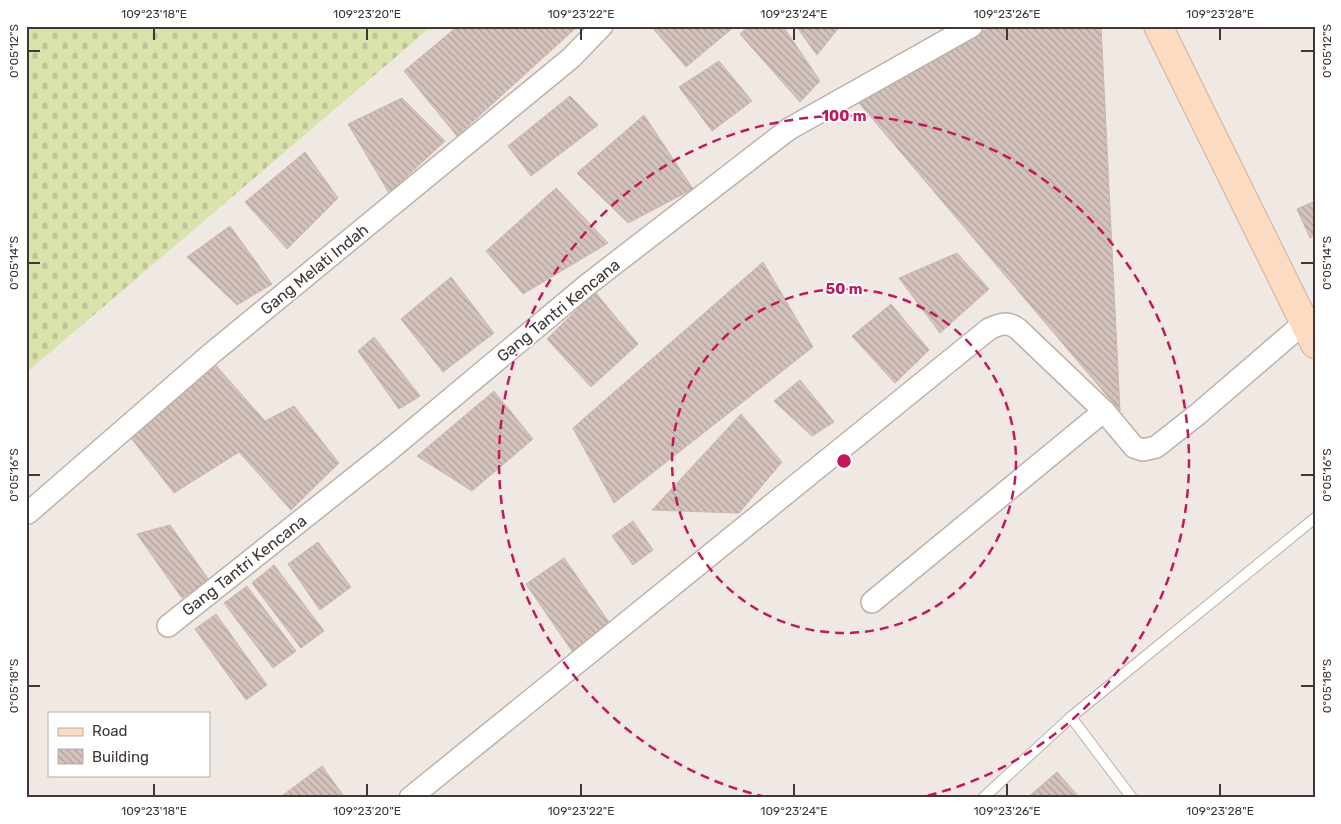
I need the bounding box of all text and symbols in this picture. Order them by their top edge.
text: 109°23'18"E [121,7,187,21]
text: 109°23'20"E [333,7,401,21]
text: 109°23'22"E [547,7,615,21]
text: 109°23'24"E [760,7,828,21]
text: 109°23'26"E [973,7,1041,21]
text: 109°23'28"E [1186,7,1254,21]
text: 0°05'12"S [7,24,21,78]
text: 0°05'12"S [1320,24,1334,78]
text: 100 m [822,107,866,125]
street label: Gang Melati Indah [256,220,372,319]
text: 0°05'14"S [7,236,21,290]
text: 0°05'14"S [1320,236,1334,290]
street label: Gang Tantri Kencana [493,255,624,366]
text: 50 m [826,280,862,298]
text: 0°05'16"S [7,448,21,502]
text: 0°05'16"S [1320,448,1334,502]
centre of rings [835,452,853,470]
street label: Gang Tantri Kencana [178,511,310,620]
text: 0°05'18"S [7,659,21,713]
text: 0°05'18"S [1320,659,1334,713]
legend [48,712,210,776]
text: Road [92,722,128,740]
text: Building [92,748,149,766]
text: 109°23'18"E [121,804,187,818]
text: 109°23'20"E [333,804,401,818]
text: 109°23'22"E [547,804,615,818]
text: 109°23'24"E [760,804,828,818]
text: 109°23'26"E [973,804,1041,818]
text: 109°23'28"E [1186,804,1254,818]

